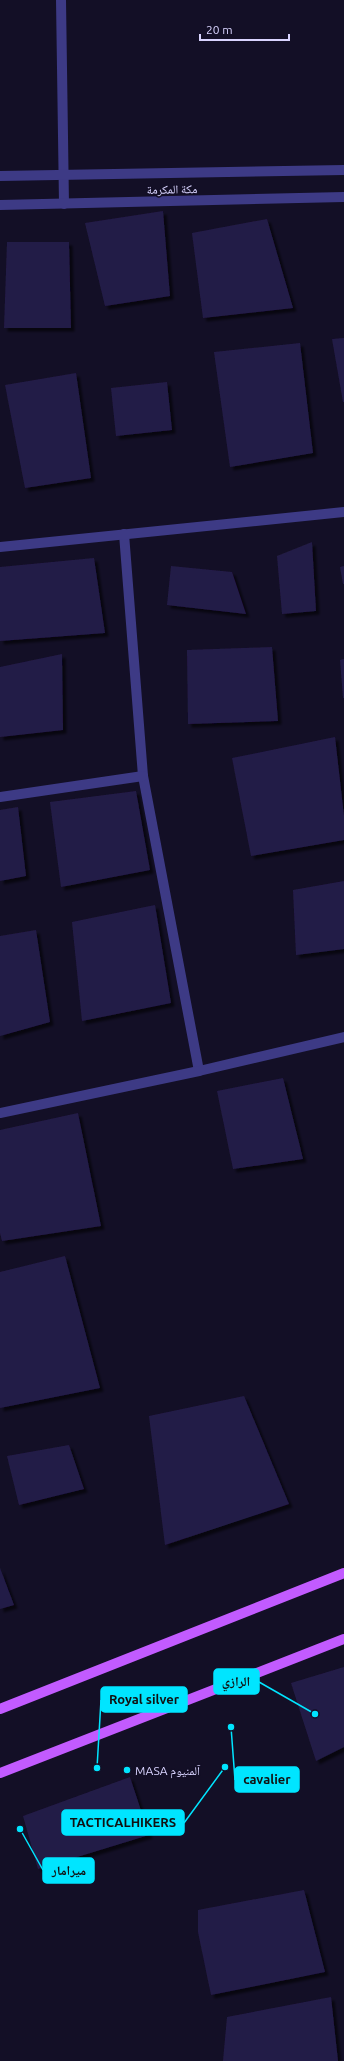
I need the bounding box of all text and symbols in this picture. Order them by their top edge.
scale bar [200,16,289,42]
text: 20 m [206,23,233,36]
street label: مكة المكرمة [147,182,197,196]
callout: الرازي [214,1669,259,1694]
text: الرازي [222,1674,250,1692]
callout: Royal silver [101,1687,187,1712]
text: Royal silver [109,1692,180,1706]
place label: MASA آلمنيوم [135,1764,201,1779]
marker: MASA آلمنيوم [122,1765,132,1775]
callout: cavalier [235,1767,299,1792]
text: cavalier [243,1772,291,1786]
callout: TACTICALHIKERS [62,1810,184,1835]
text: TACTICALHIKERS [70,1815,176,1829]
callout: ميرامار [43,1858,94,1883]
text: ميرامار [51,1863,86,1878]

